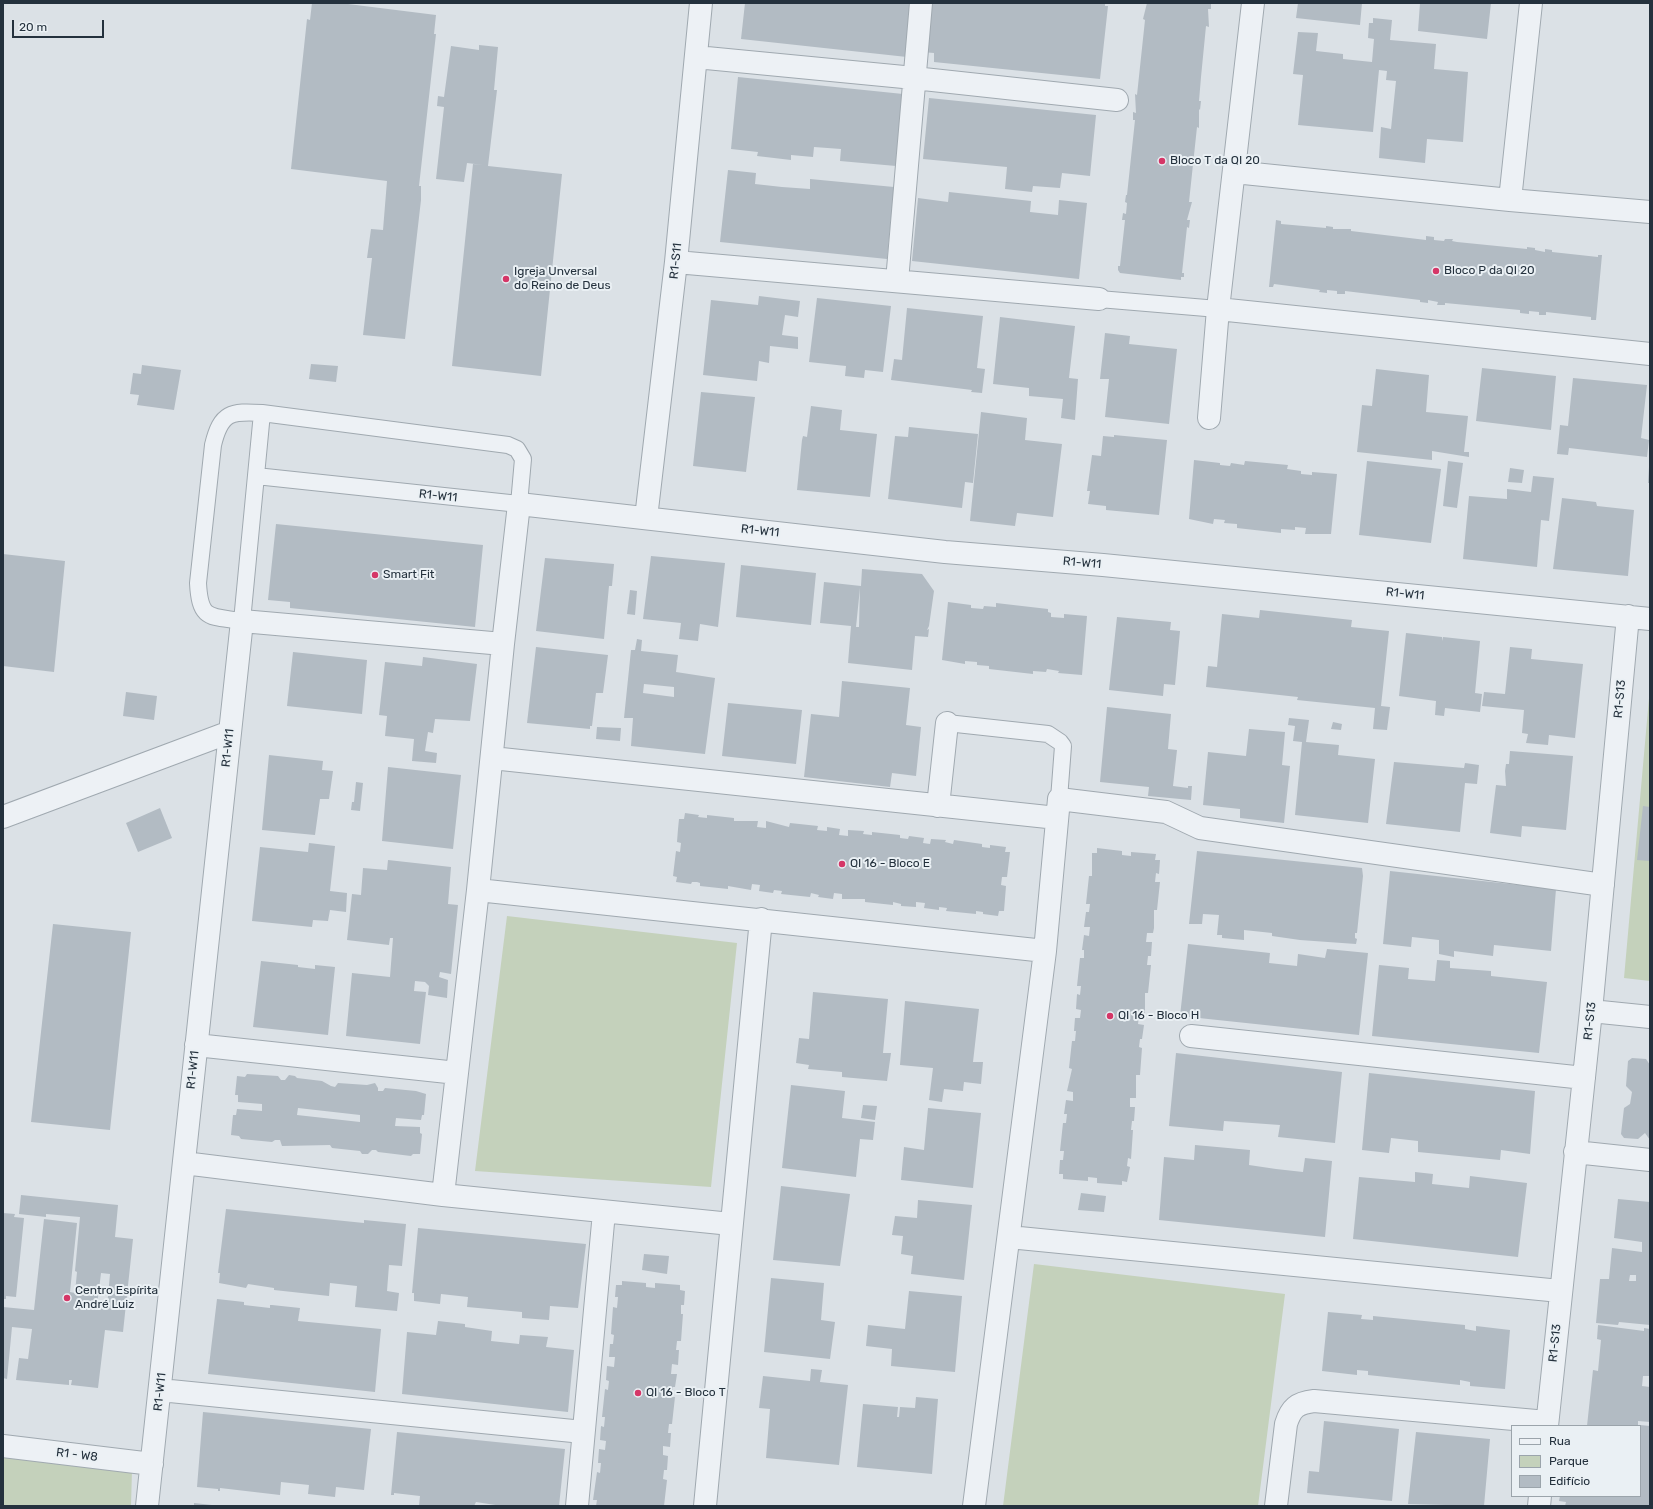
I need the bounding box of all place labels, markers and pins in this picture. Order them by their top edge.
place label: Bloco T da QI 20 [1170,154,1260,168]
marker: Bloco T da QI 20 [1157,156,1167,166]
place label: Bloco P da QI 20 [1444,264,1535,278]
place label: Igreja Unversal do Reino de Deus [514,265,611,293]
marker: Bloco P da QI 20 [1431,266,1441,276]
marker: Igreja Unversal do Reino de Deus [501,274,511,284]
place label: Smart Fit [383,568,435,582]
marker: Smart Fit [370,570,380,580]
place label: QI 16 - Bloco E [850,857,930,871]
marker: QI 16 - Bloco E [837,859,847,869]
place label: QI 16 - Bloco H [1118,1009,1199,1023]
marker: QI 16 - Bloco H [1105,1011,1115,1021]
place label: Centro Espírita André Luiz [75,1284,158,1312]
marker: Centro Espírita André Luiz [62,1293,72,1303]
place label: QI 16 - Bloco T [646,1386,726,1400]
marker: QI 16 - Bloco T [633,1388,643,1398]

